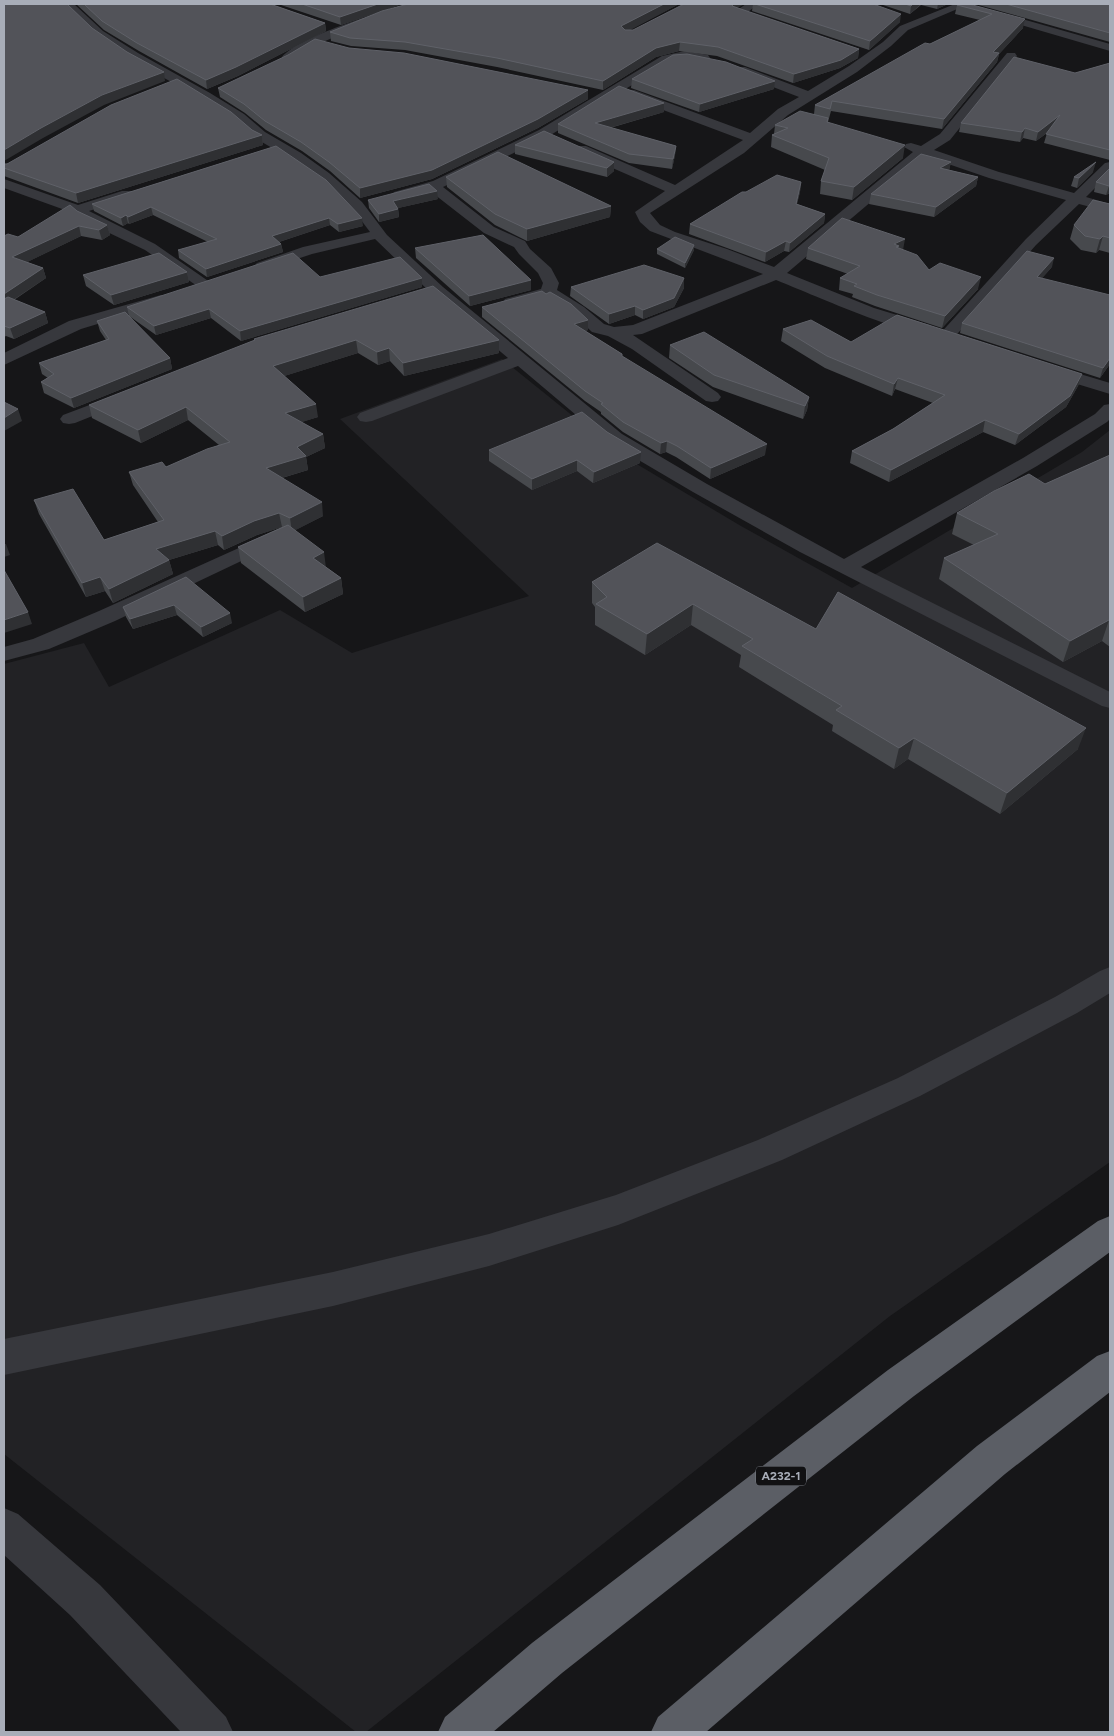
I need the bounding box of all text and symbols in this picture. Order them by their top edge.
road number: A232-1 [756,1466,806,1485]

